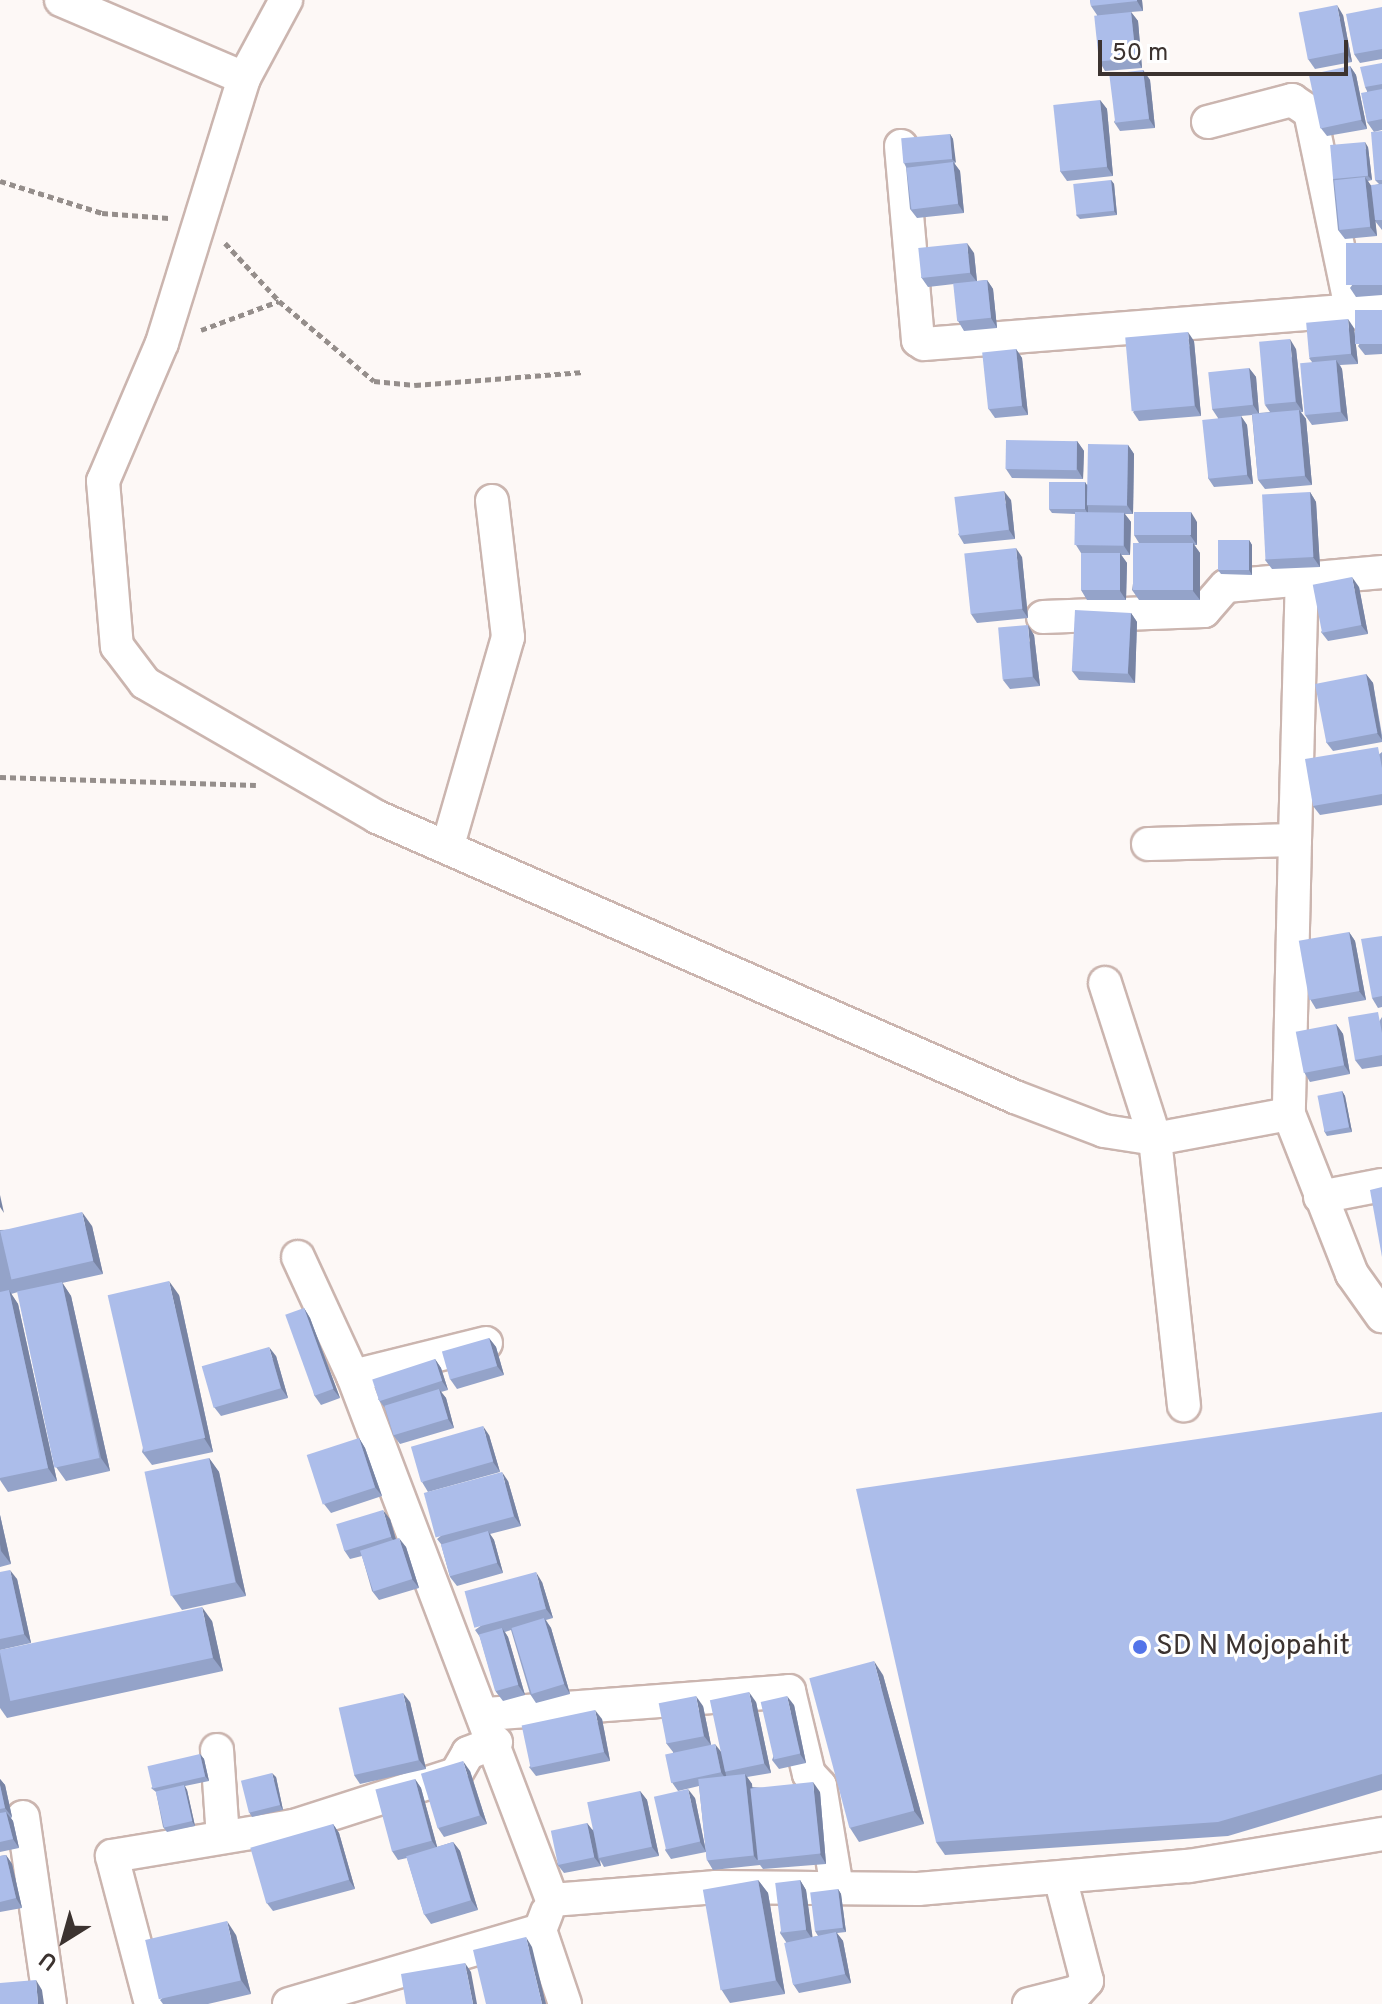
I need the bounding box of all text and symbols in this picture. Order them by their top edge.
scale bar [1102,24,1352,74]
text: 50 m [1112,39,1168,69]
place label: SD N Mojopahit [1156,1630,1350,1664]
marker: SD N Mojopahit [1131,1638,1149,1656]
north arrow [24,1900,104,1980]
text: U [35,1944,64,1975]

